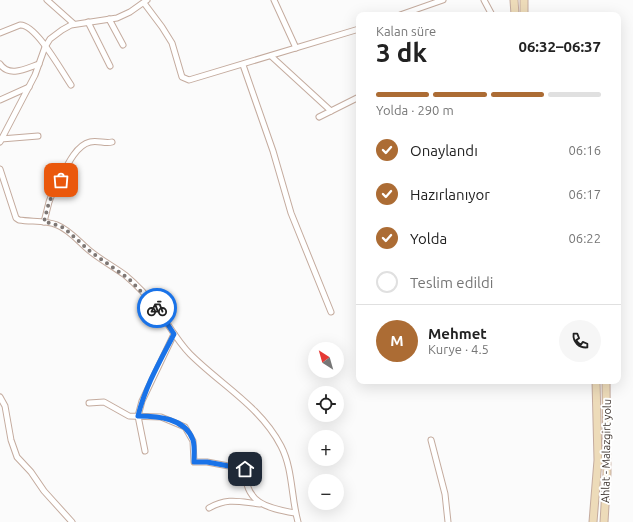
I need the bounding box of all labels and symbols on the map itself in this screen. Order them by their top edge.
pin [44,163,78,197]
courier [137,288,177,328]
north arrow [308,342,344,378]
street label: Ahlat - Malazgirt yolu [599,399,613,503]
pin [228,452,262,486]

